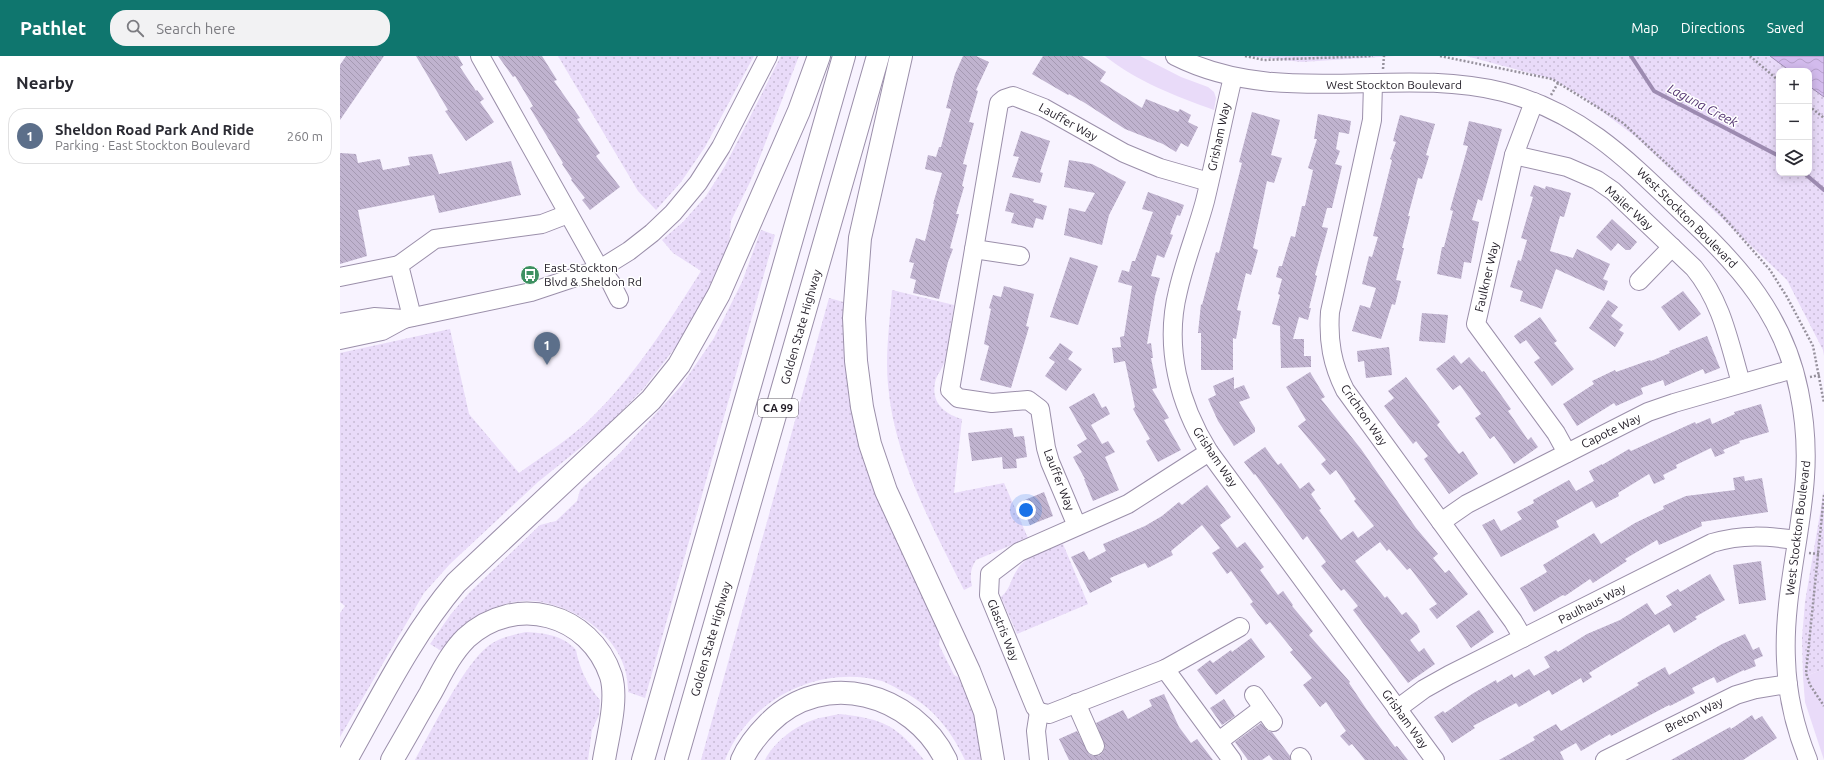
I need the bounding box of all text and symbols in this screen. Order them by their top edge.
search box [110,10,390,46]
text: Pathlet [20,17,86,39]
icon: search [124,17,146,39]
text: Search here [156,20,236,37]
text: Map [1631,20,1659,36]
text: Directions [1681,20,1745,36]
text: Saved [1767,20,1804,36]
map controls [1776,68,1812,176]
button: + [1776,68,1812,104]
text: Nearby [16,73,74,92]
street label: West Stockton Boulevard [1326,78,1462,91]
water label: Laguna Creek [1666,81,1741,129]
street label: Lauffer Way [1037,100,1100,143]
street label: Grisham Way [1205,101,1232,172]
button: − [1776,104,1812,140]
text: Sheldon Road Park And Ride [55,121,254,138]
text: 1 [26,129,34,143]
text: 260 m [287,129,323,143]
text: Parking · East Stockton Boulevard [55,138,250,152]
button: layers [1776,140,1812,176]
street label: West Stockton Boulevard [1635,165,1740,270]
street label: Mailer Way [1603,183,1656,232]
street label: Faulkner Way [1472,240,1501,313]
place label: East Stockton Blvd & Sheldon Rd [544,261,642,288]
bus stop icon: East Stockton Blvd & Sheldon Rd [519,264,541,286]
street label: Golden State Highway [778,268,823,386]
pin: 1 [534,332,560,365]
street label: Crichton Way [1339,382,1390,448]
road number: CA 99 [758,399,798,417]
street label: Capote Way [1579,410,1643,451]
street label: Grisham Way [1191,424,1240,489]
street label: Lauffer Way [1042,447,1077,513]
street label: West Stockton Boulevard [1783,460,1812,596]
your location [1016,500,1036,520]
street label: Golden State Highway [688,580,733,698]
street label: Paulhaus Way [1556,581,1628,626]
street label: Glastris Way [985,597,1022,663]
street label: Grisham Way [1380,687,1431,751]
street label: Breton Way [1663,694,1725,735]

